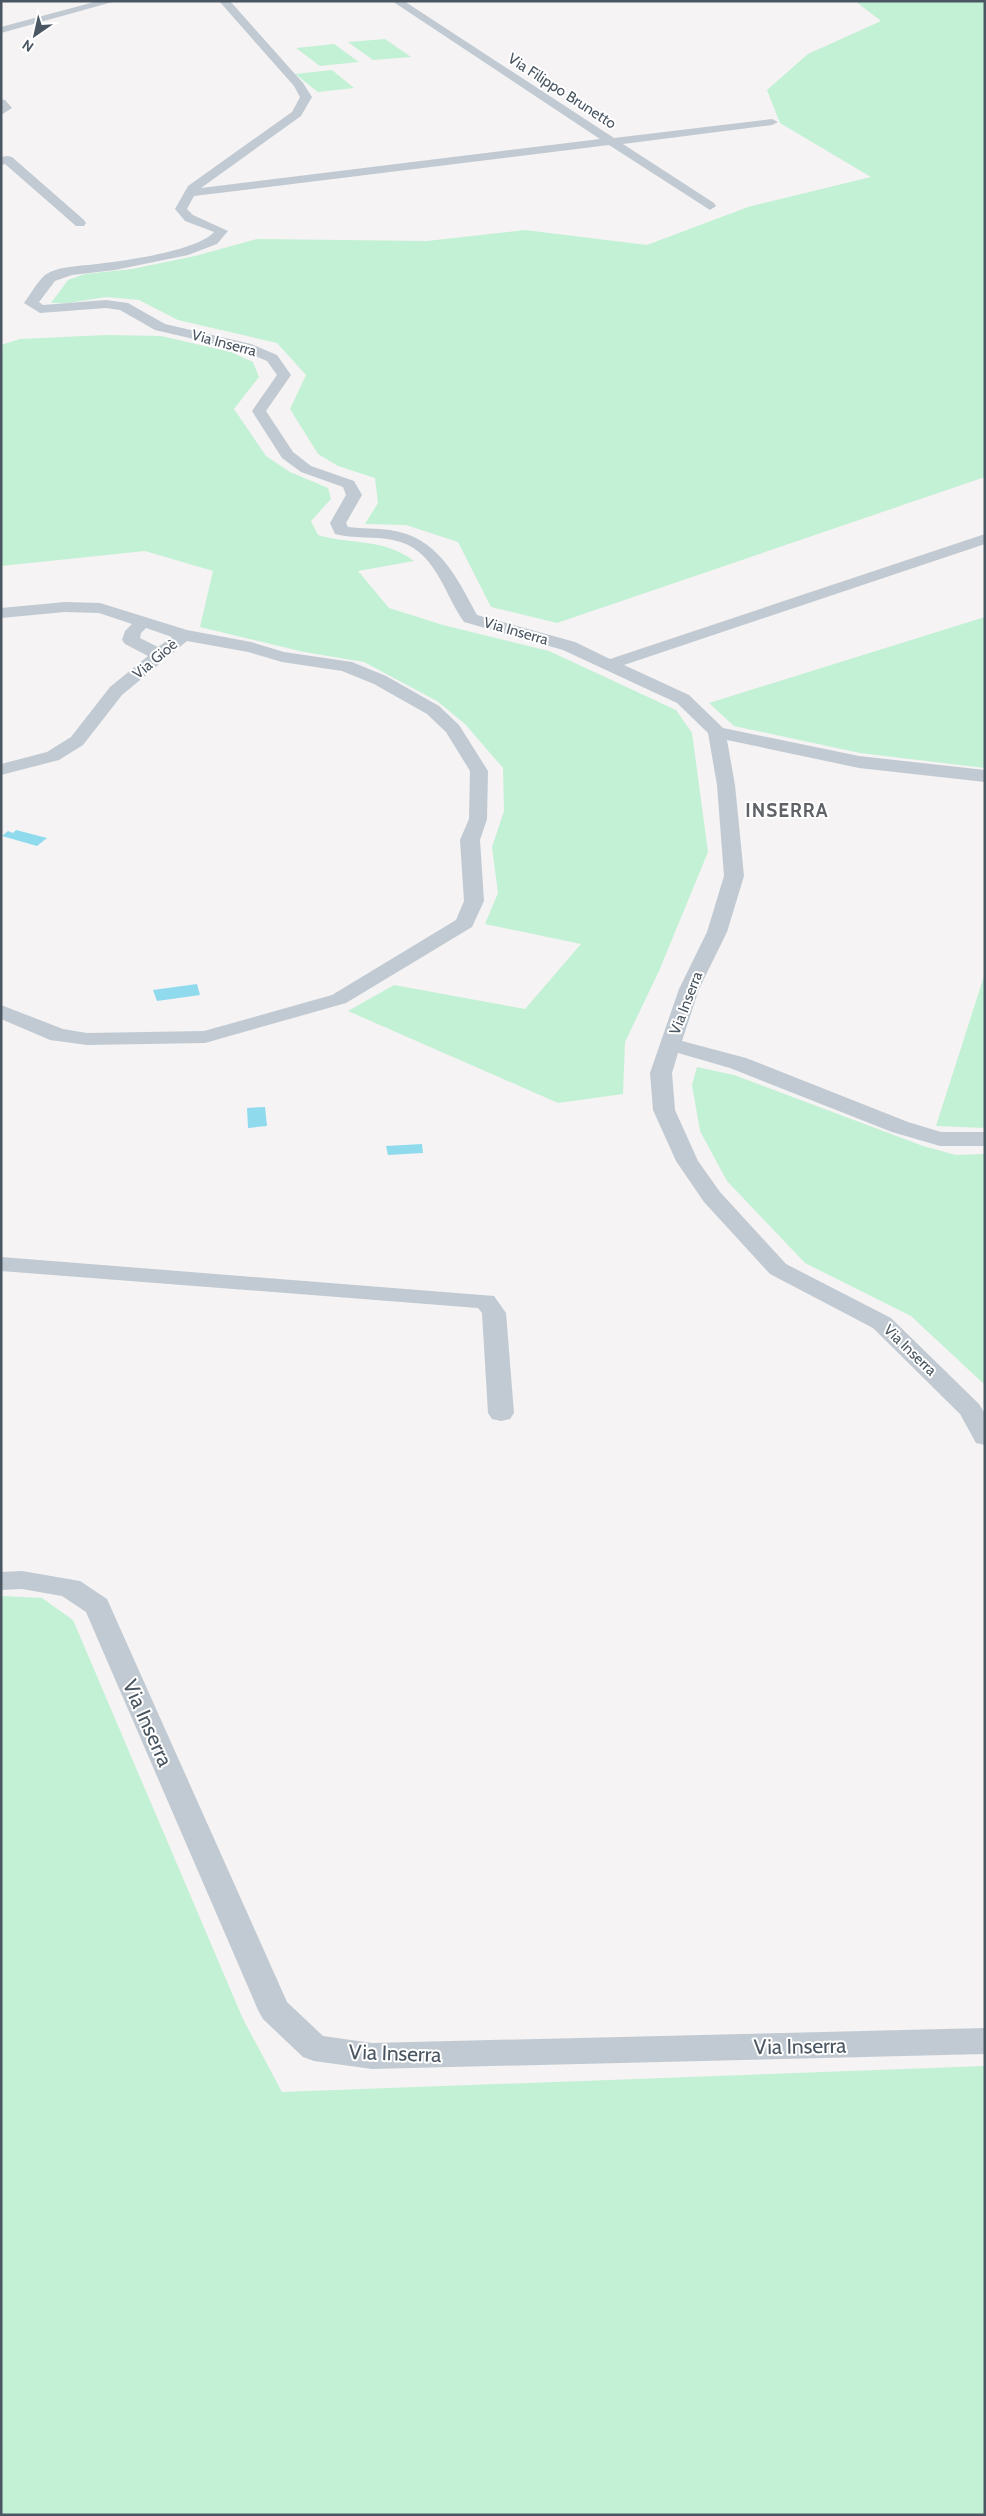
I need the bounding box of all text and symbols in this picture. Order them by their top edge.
north arrow [10,10,60,60]
text: N [19,36,37,56]
street label: Via Filippo Brunetto [505,49,619,133]
street label: Via Inserra [190,326,259,360]
street label: Via Inserra [482,613,551,649]
street label: Via Gioè [129,635,181,683]
district label: INSERRA [745,799,829,822]
street label: Via Inserra [666,968,707,1037]
street label: Via Inserra [880,1321,941,1380]
street label: Via Inserra [118,1676,178,1770]
street label: Via Inserra [754,2033,846,2059]
street label: Via Inserra [348,2039,442,2067]

